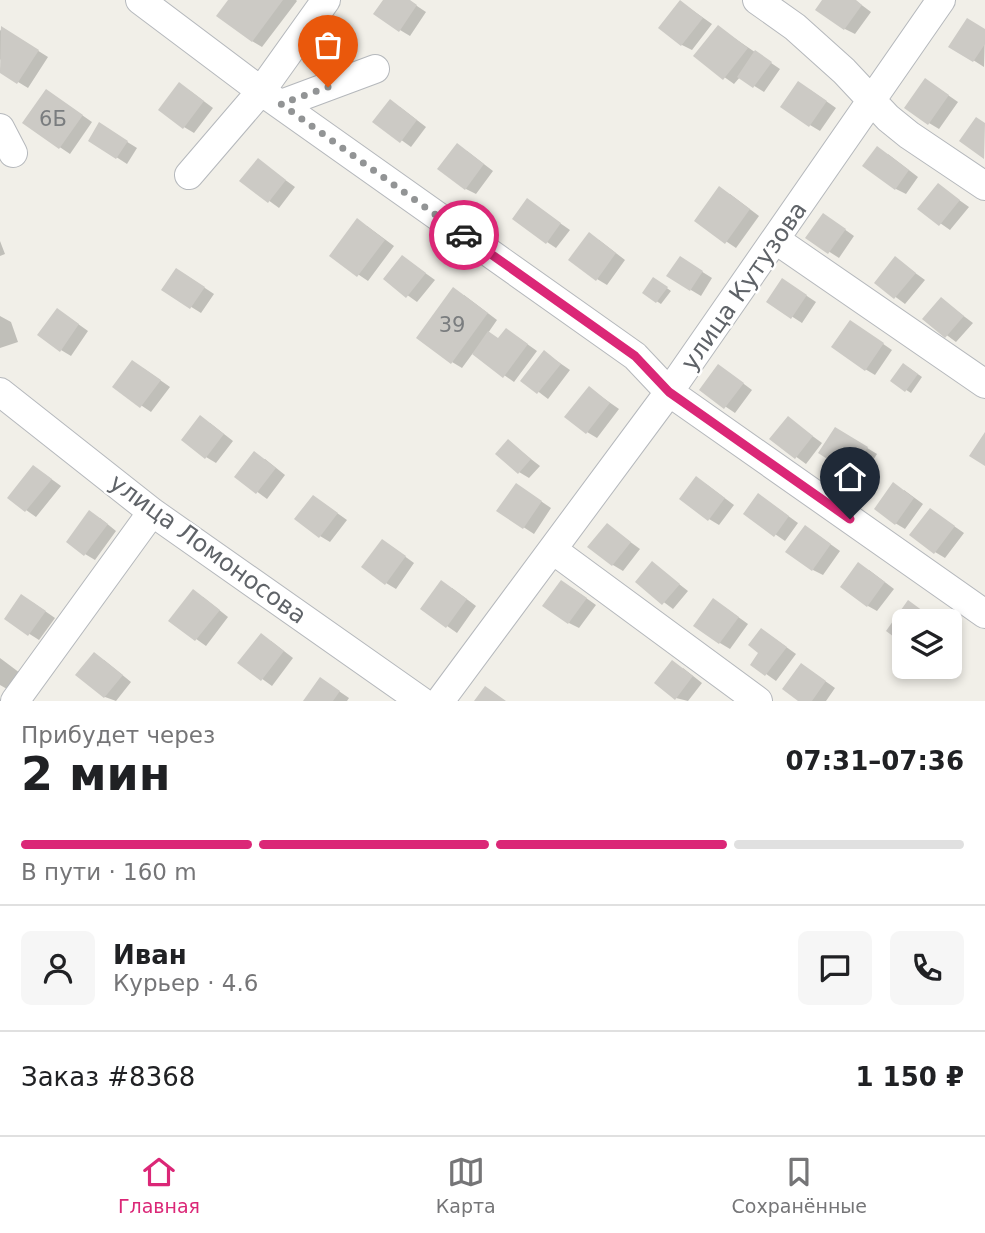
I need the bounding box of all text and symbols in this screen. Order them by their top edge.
pin [298,15,358,87]
icon: bag [309,26,347,64]
house number: 6Б [39,107,67,131]
street label: улица Кутузова [675,196,813,376]
courier [429,200,499,270]
icon: car [445,216,483,254]
house number: 39 [439,313,465,337]
pin [820,447,880,519]
icon: home [831,458,869,496]
street label: улица Ломоносова [104,468,312,630]
map controls [892,609,962,679]
button: layers [892,609,962,679]
text: Прибудет через [21,722,215,748]
text: 07:31–07:36 [785,746,964,776]
text: 2 мин [21,747,171,801]
text: В пути · 160 m [21,859,197,885]
button: person [21,931,95,1005]
button: chat [798,931,872,1005]
button: phone [890,931,964,1005]
text: Иван [113,940,187,970]
text: Курьер · 4.6 [113,970,258,996]
text: Заказ #8368 [21,1062,195,1092]
text: 1 150 ₽ [855,1062,964,1092]
tab: Главная [118,1153,200,1217]
tab: Карта [436,1153,496,1217]
tab: Сохранённые [732,1153,867,1217]

